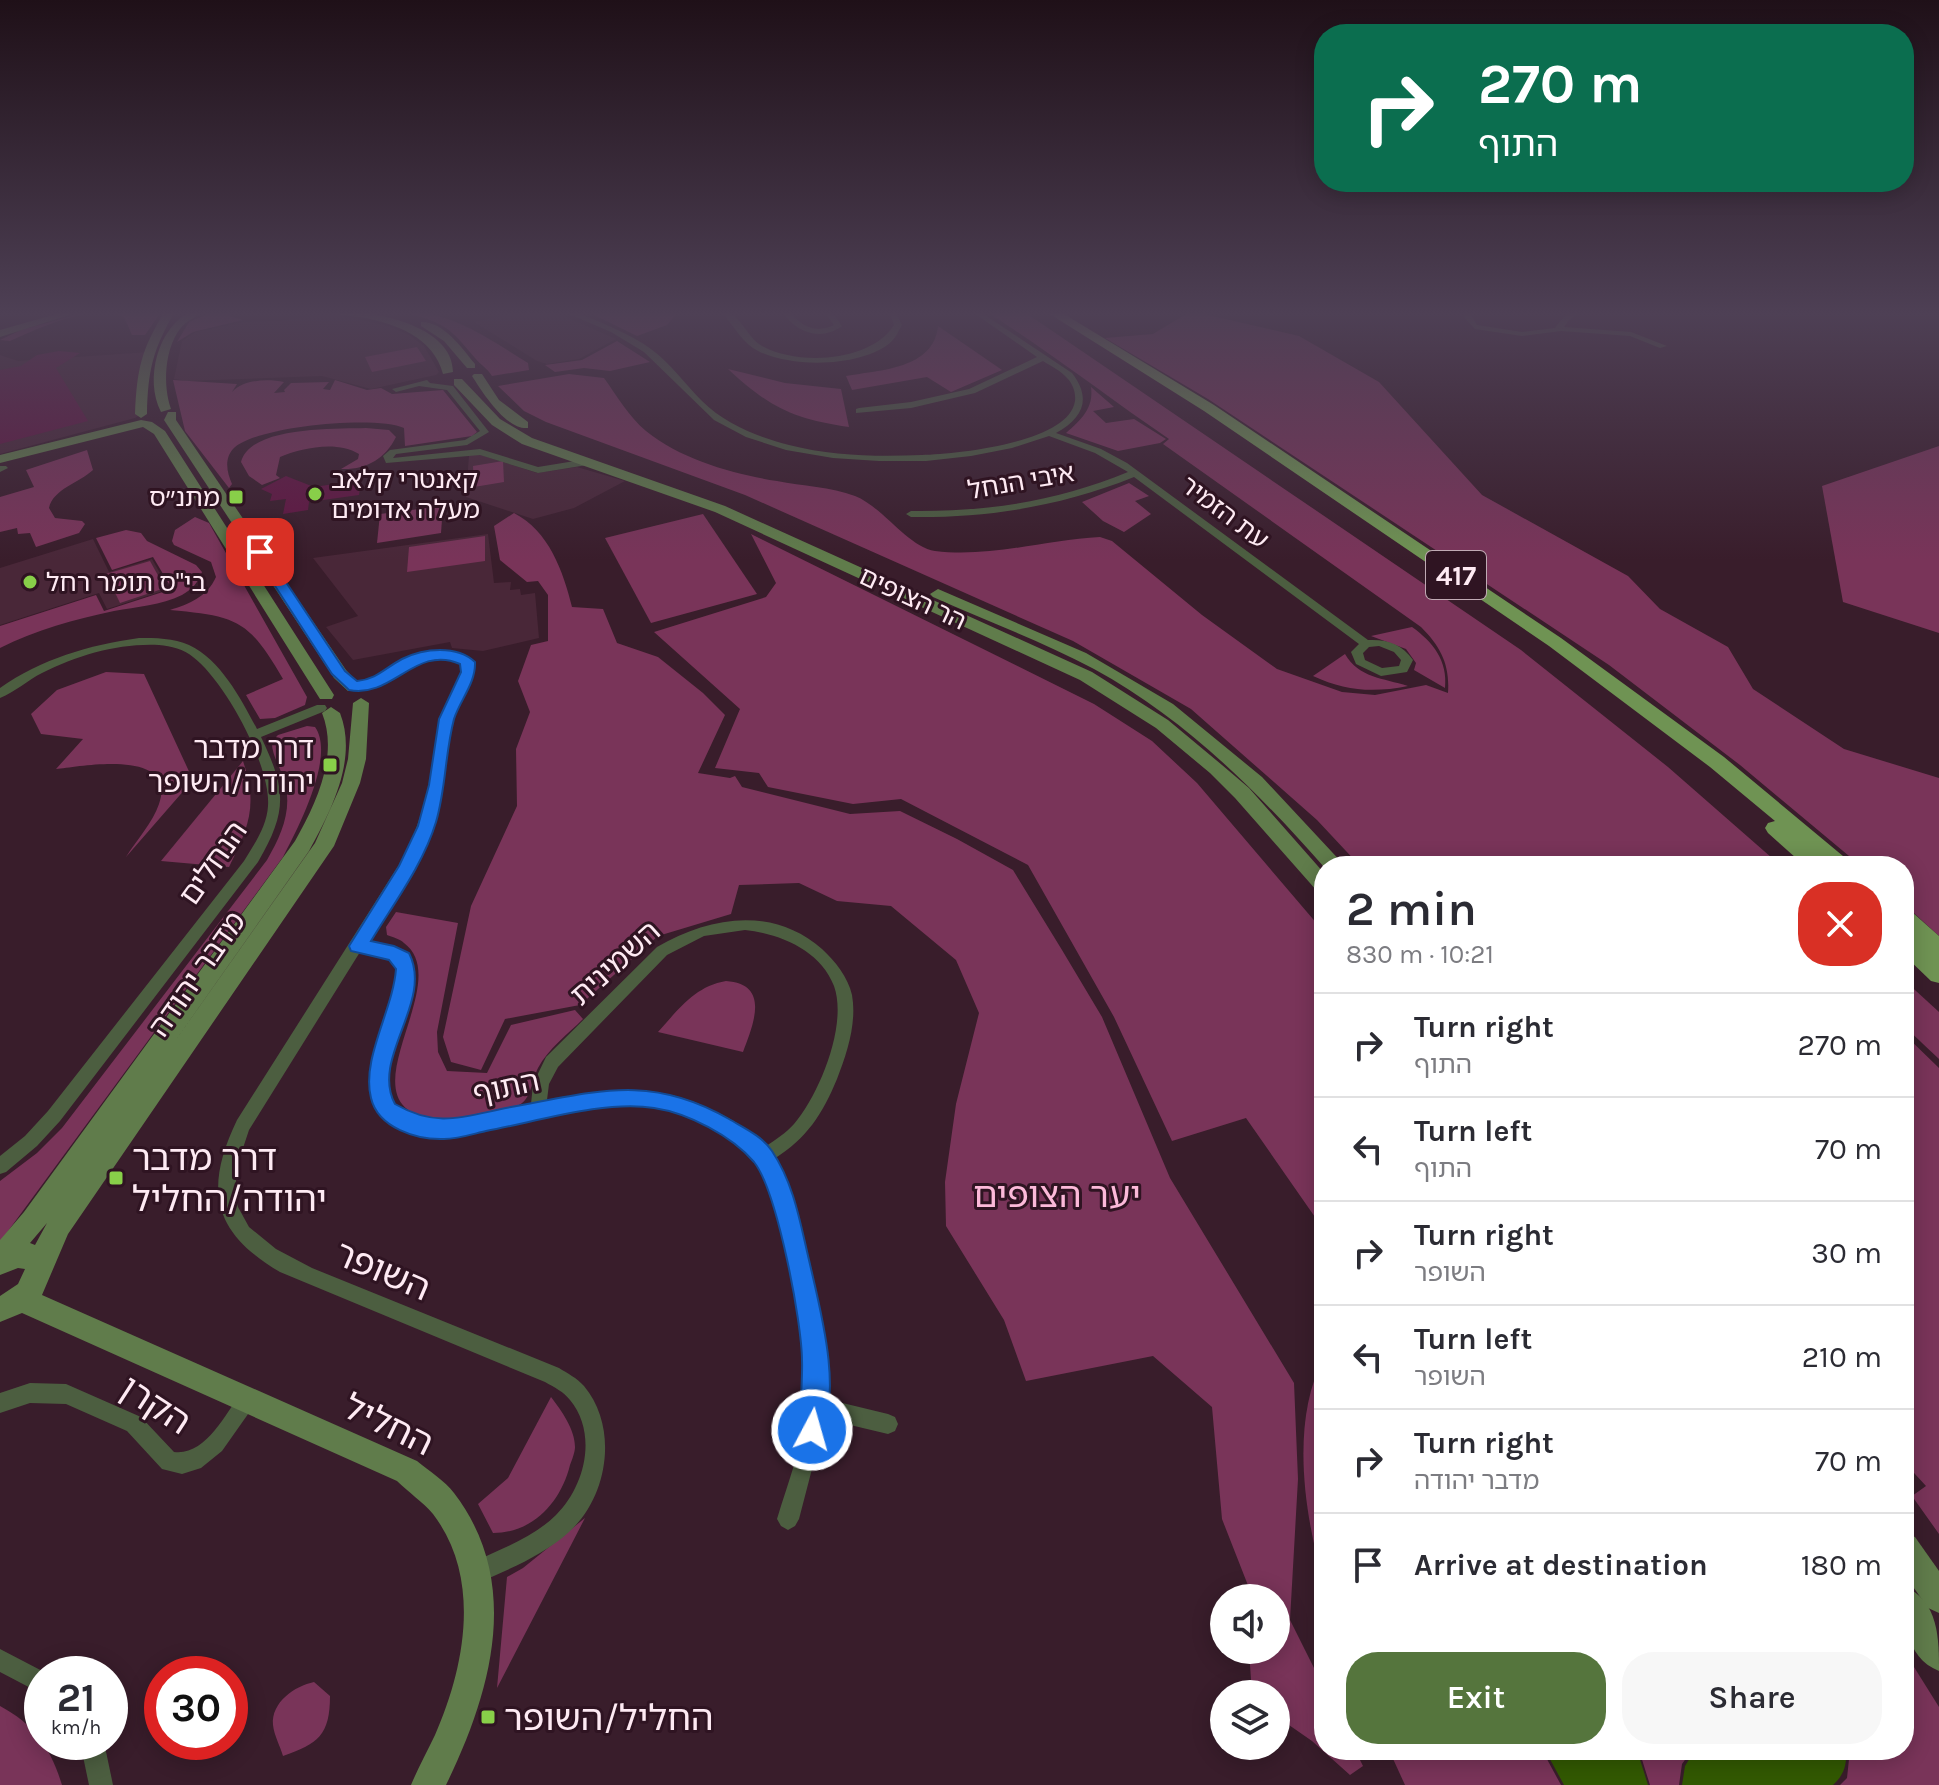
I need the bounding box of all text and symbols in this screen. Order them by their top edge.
text: 270 m [1478,51,1642,116]
icon: right [1346,56,1450,160]
text: התוף [1478,123,1558,165]
street label: איבי הנחל [965,457,1077,506]
place label: קאנטרי קלאב מעלה אדומים [331,464,480,525]
street label: עת הזמיר [1175,469,1275,556]
place label: מתנ״ס [149,482,220,513]
marker: קאנטרי קלאב מעלה אדומים [306,485,324,503]
marker: מתנ״ס [227,488,245,506]
pin [226,518,294,586]
icon: arrive [238,530,282,574]
road number: 417 [1426,551,1486,599]
street label: הר הצופים [854,560,971,637]
place label: בי"ס תומר רחל [46,567,206,598]
marker: בי"ס תומר רחל [21,573,39,591]
place label: דרך מדבר יהודה/השופר [148,730,314,800]
marker: דרך מדבר יהודה/השופר [321,756,339,774]
street label: הנחלים [171,814,255,912]
text: 2 min [1346,881,1477,937]
button: close [1798,882,1882,966]
street label: מדבר יהודה [141,904,253,1044]
street label: השמינית [562,913,668,1013]
text: 830 m · 10:21 [1346,939,1494,970]
text: Turn right [1414,1009,1554,1045]
icon: right [1346,1023,1390,1067]
text: 270 m [1798,1027,1882,1063]
text: התוף [1414,1049,1472,1080]
street label: התוף [469,1062,543,1112]
text: Turn left [1414,1113,1532,1149]
icon: left [1346,1127,1390,1171]
text: 70 m [1815,1131,1882,1167]
place label: דרך מדבר יהודה/החליל [132,1137,327,1220]
text: התוף [1414,1153,1472,1184]
marker: דרך מדבר יהודה/החליל [107,1169,125,1187]
park label: יער הצופים [973,1174,1141,1216]
text: Turn right [1414,1217,1554,1253]
icon: right [1346,1231,1390,1275]
street label: השופר [329,1232,437,1310]
text: 30 m [1811,1235,1882,1271]
text: השופר [1414,1257,1486,1288]
text: Turn left [1414,1321,1532,1357]
icon: left [1346,1335,1390,1379]
text: 210 m [1802,1339,1882,1375]
text: השופר [1414,1361,1486,1392]
street label: הקרן [112,1367,199,1443]
street label: החליל [337,1385,440,1465]
position arrow [770,1388,854,1472]
text: Turn right [1414,1425,1554,1461]
icon: right [1346,1439,1390,1483]
text: 70 m [1815,1443,1882,1479]
text: מדבר יהודה [1414,1465,1539,1496]
icon: arrive [1346,1543,1390,1587]
text: Arrive at destination [1414,1547,1708,1583]
text: 180 m [1801,1547,1882,1583]
map controls [1210,1584,1290,1760]
button: sound [1210,1584,1290,1664]
button: Exit [1346,1652,1606,1744]
button: Share [1622,1652,1882,1744]
speed limit sign: 30 [144,1656,248,1760]
text: 21 [57,1674,95,1721]
button: layers [1210,1680,1290,1760]
place label: החליל/השופר [504,1697,714,1739]
marker: החליל/השופר [479,1708,497,1726]
text: km/h [51,1716,101,1739]

